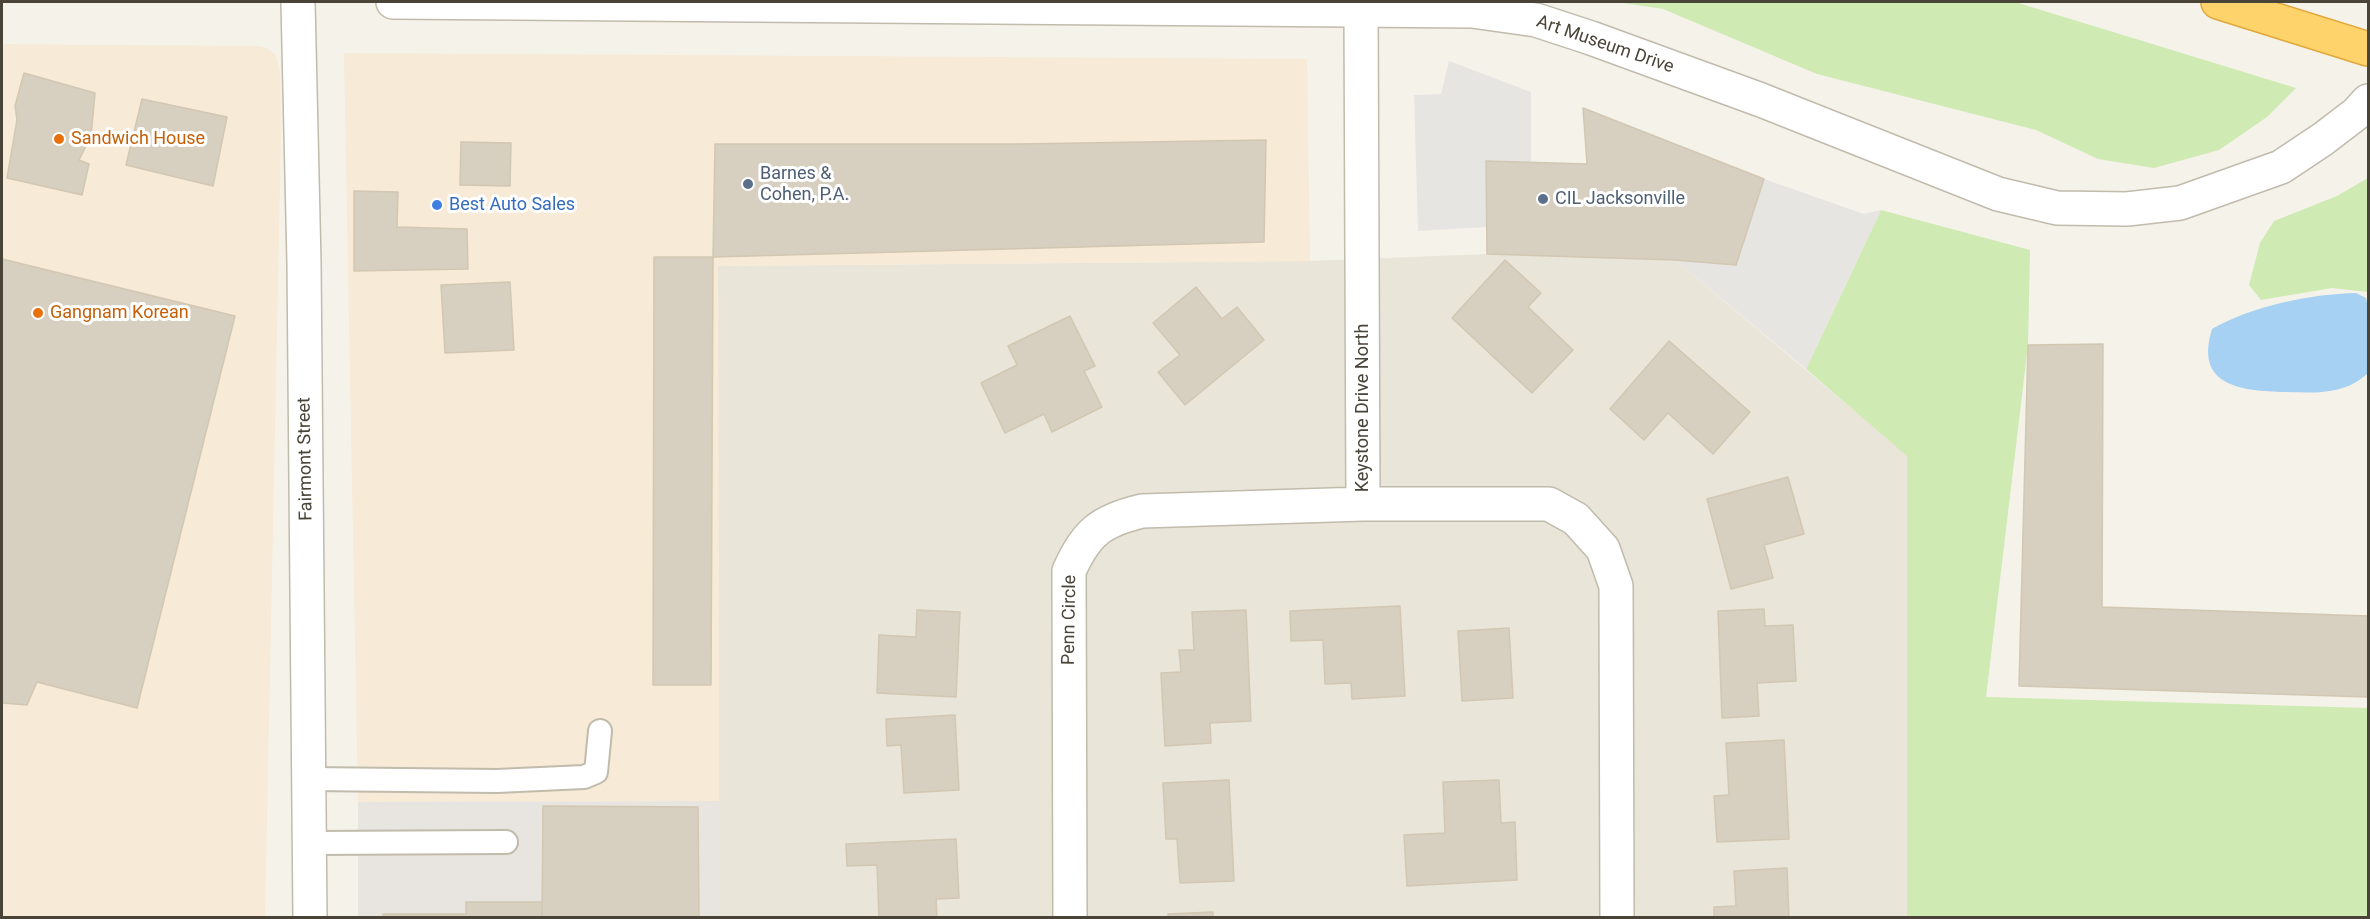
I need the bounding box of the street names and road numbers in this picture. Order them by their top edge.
street label: Art Museum Drive [1534,11,1676,79]
street label: Keystone Drive North [1352,324,1374,492]
street label: Fairmont Street [294,397,318,521]
street label: Penn Circle [1058,575,1082,665]

